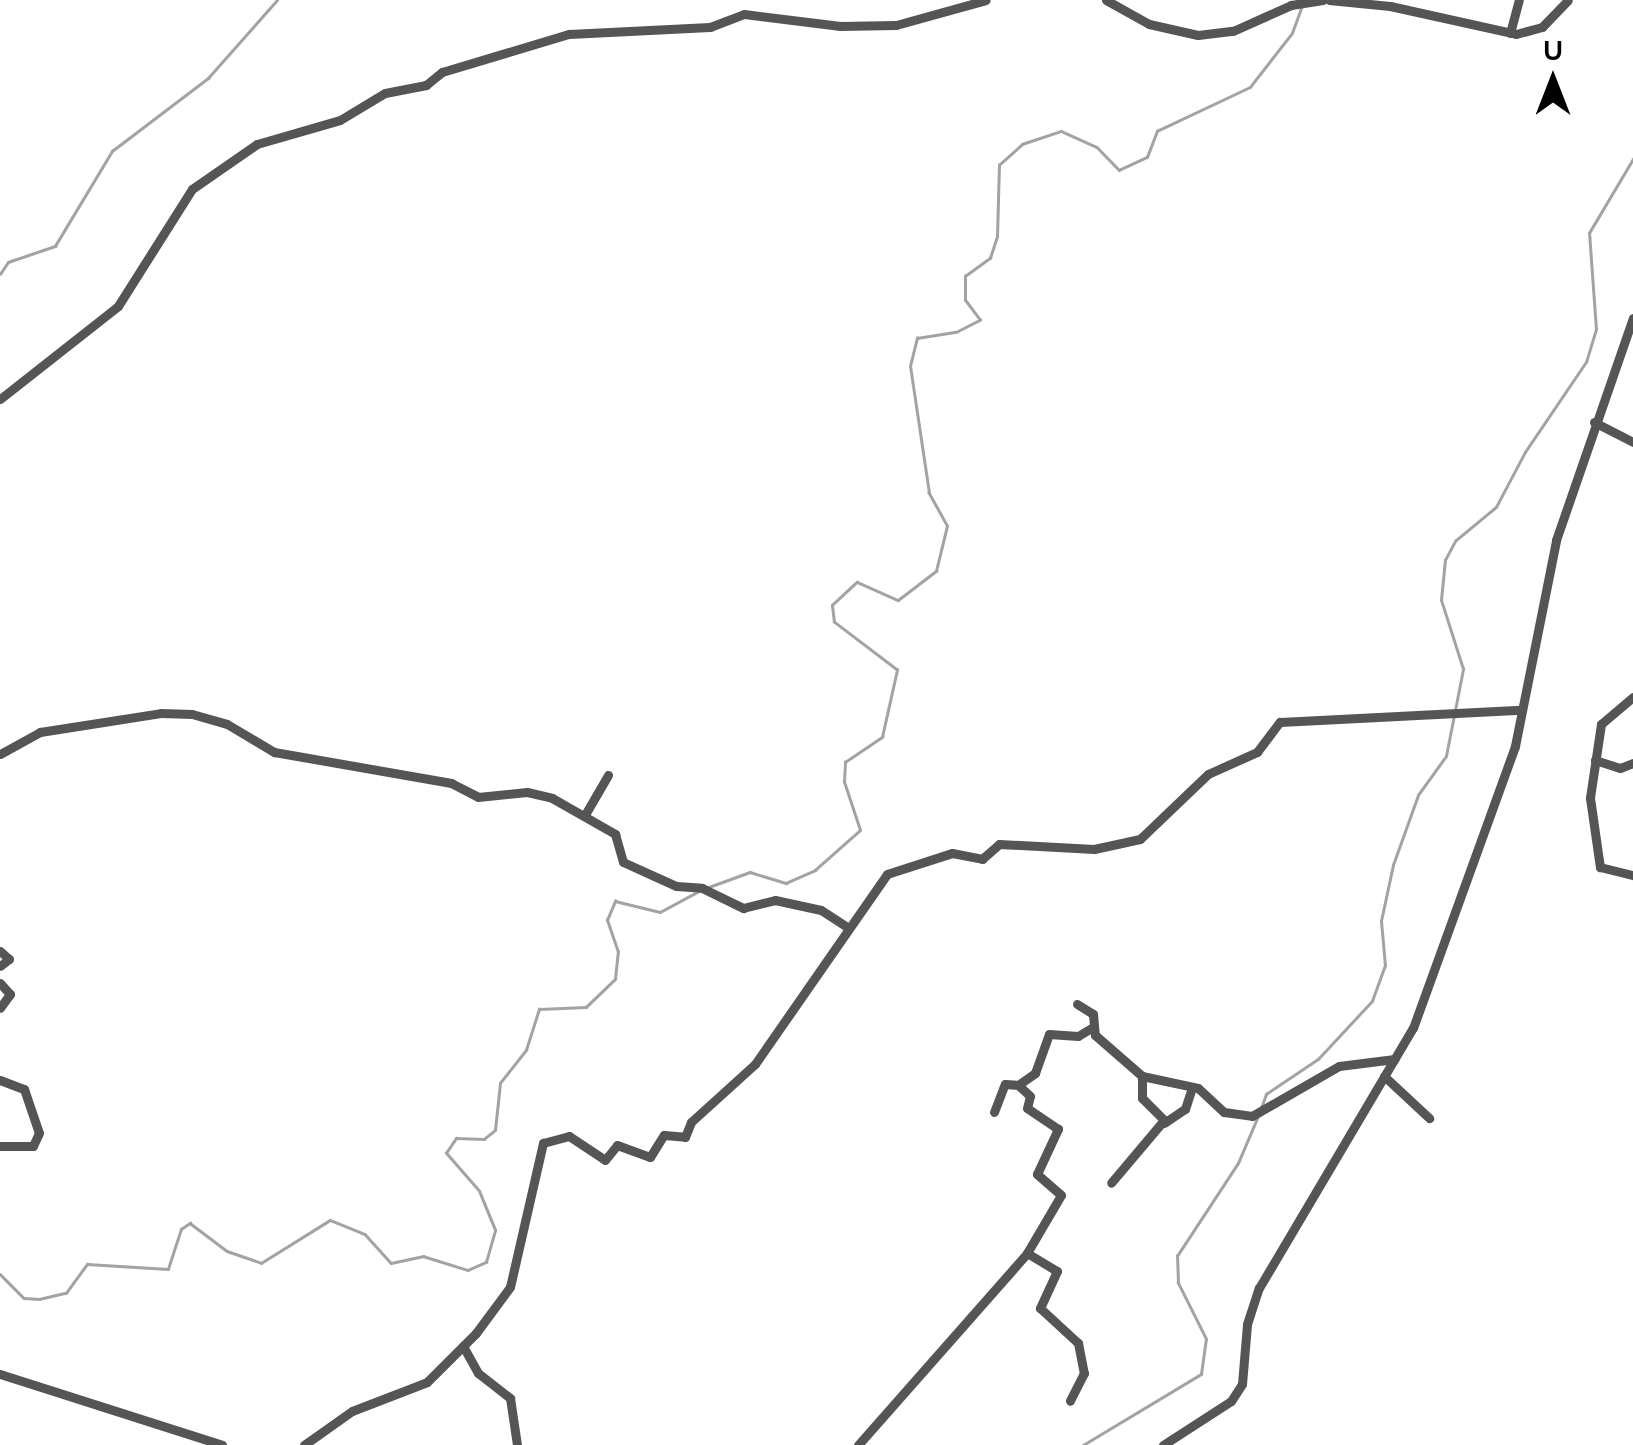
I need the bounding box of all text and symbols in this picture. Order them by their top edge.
north arrow [1503,30,1603,130]
text: U [1543,33,1563,67]

